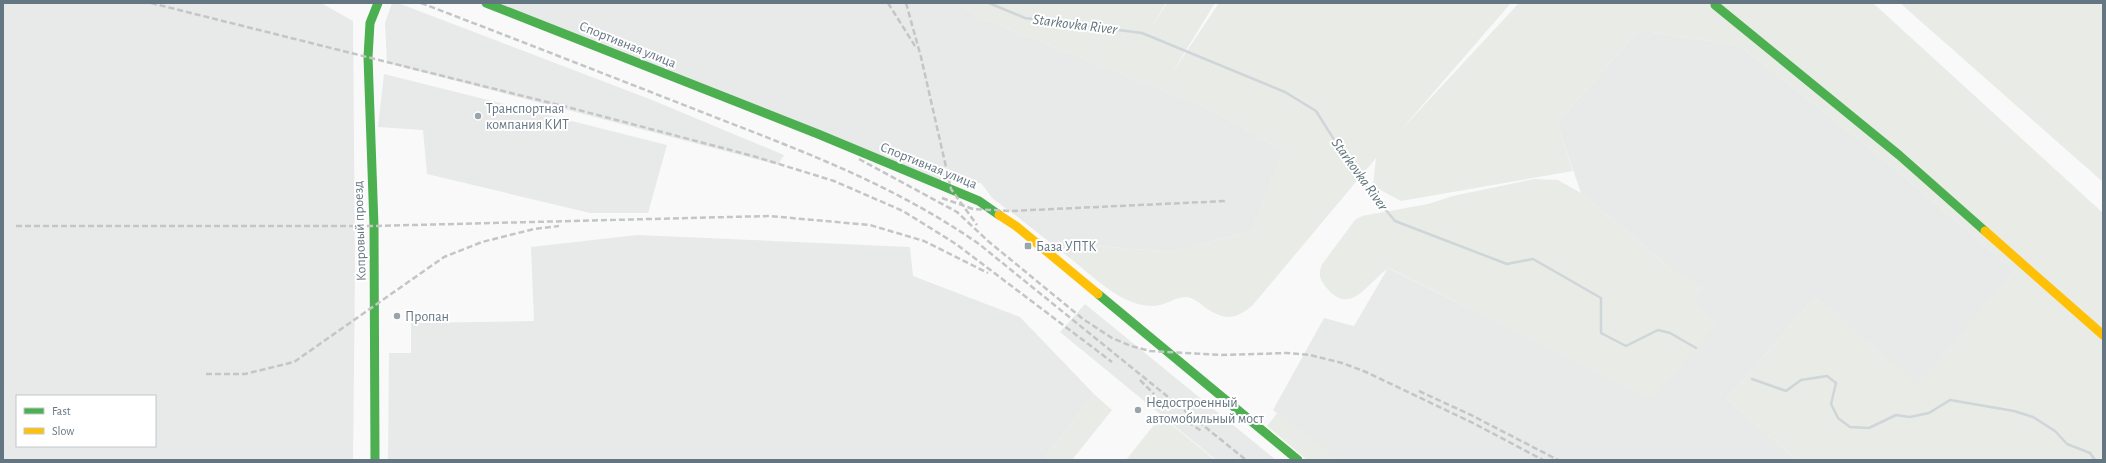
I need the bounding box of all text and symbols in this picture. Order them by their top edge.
water label: Starkovka River [1032,12,1119,37]
street label: Спортивная улица [577,19,679,71]
place label: Транспортная компания КИТ [486,102,569,132]
marker: Транспортная компания КИТ [473,111,483,121]
water label: Starkovka River [1329,135,1391,214]
street label: Спортивная улица [878,140,980,192]
street label: Копровый проезд [351,181,369,281]
place label: База УПТК [1036,240,1096,254]
marker: База УПТК [1023,241,1033,251]
place label: Пропан [405,310,449,324]
marker: Пропан [392,311,402,321]
legend [16,395,156,447]
place label: Недостроенный автомобильный мост [1146,396,1265,426]
text: Fast [52,405,71,417]
marker: Недостроенный автомобильный мост [1133,405,1143,415]
text: Slow [52,425,74,437]

